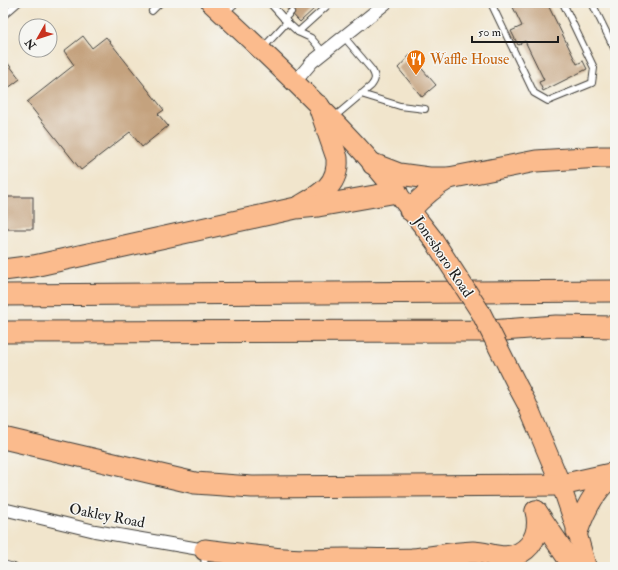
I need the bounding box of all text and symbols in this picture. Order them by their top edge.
north arrow [18,18,58,58]
scale bar [472,18,558,44]
text: 50 m [478,25,502,40]
text: N [22,35,39,53]
restaurant icon: Waffle House [405,48,427,76]
place label: Waffle House [429,50,509,69]
street label: Jonesboro Road [407,212,478,302]
street label: Oakley Road [68,499,147,533]

